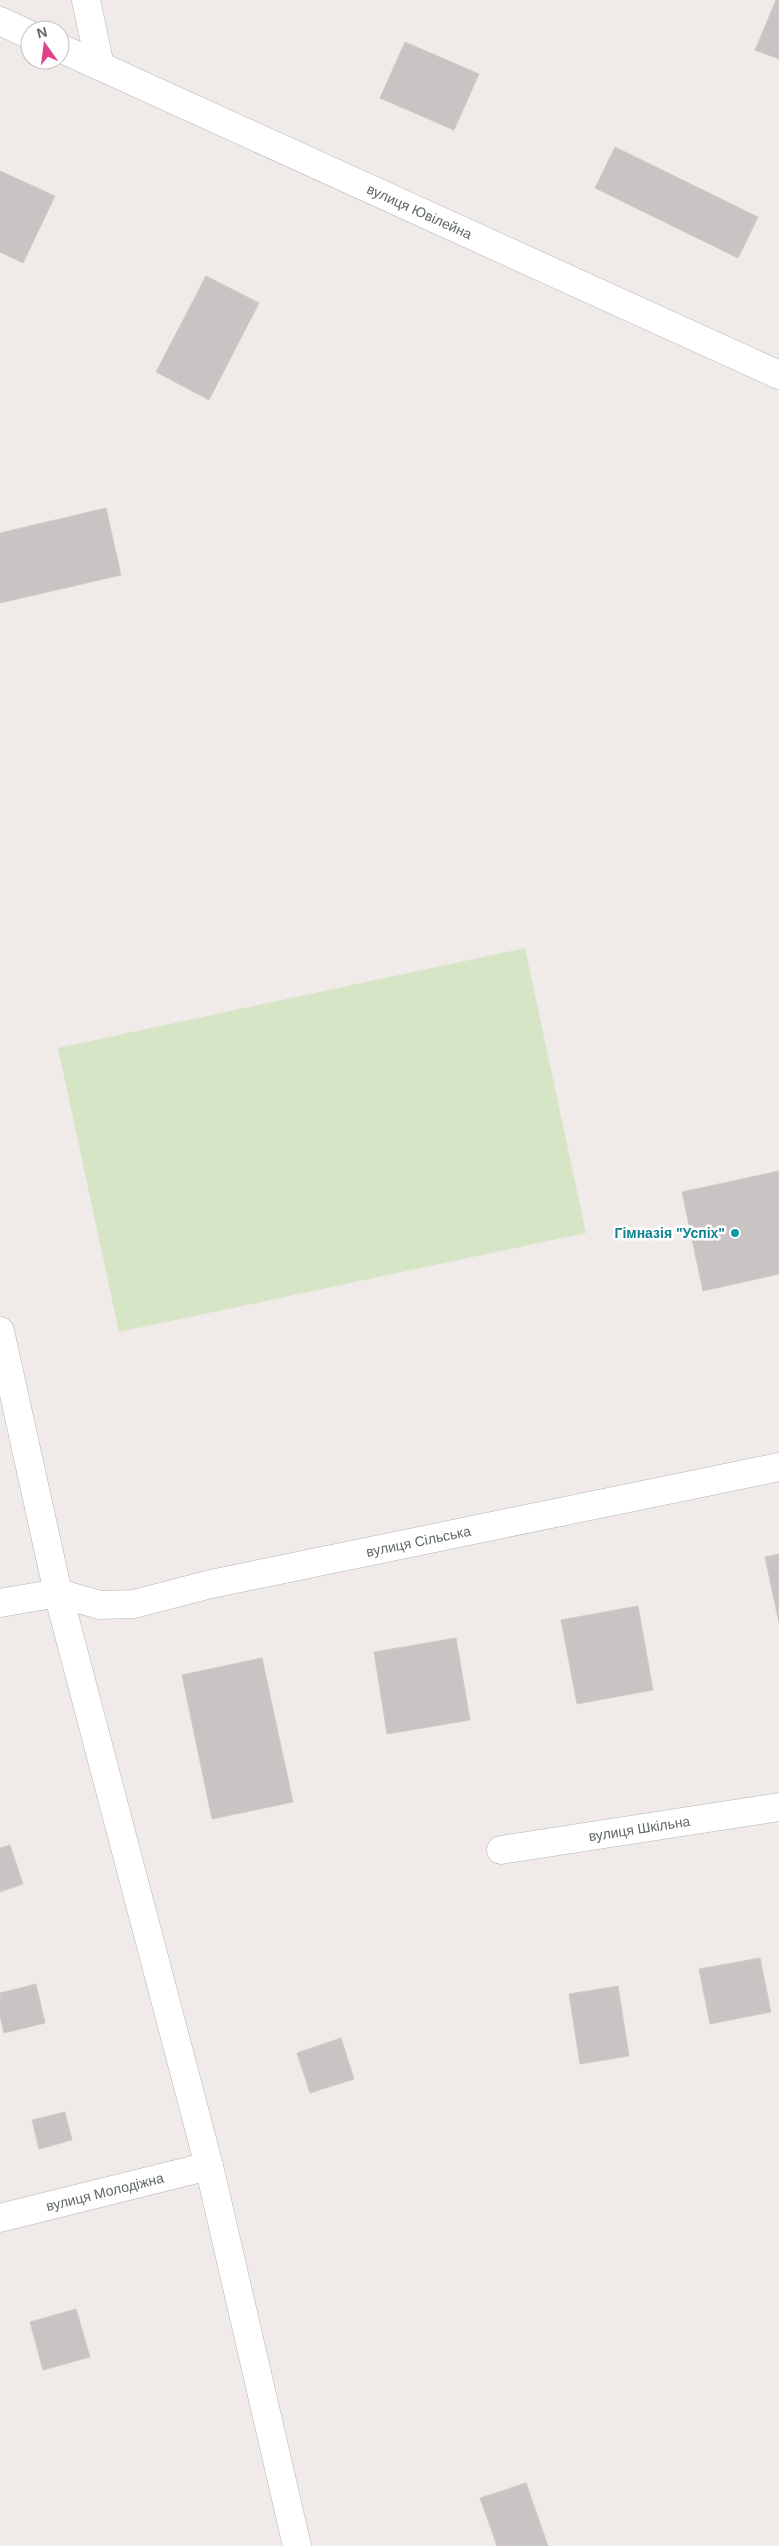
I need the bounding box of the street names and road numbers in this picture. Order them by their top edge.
street label: вулиця Ювілейна [365,181,475,242]
street label: вулиця Сільська [365,1523,473,1560]
street label: вулиця Шкільна [588,1813,691,1844]
street label: вулиця Молодіжна [44,2170,165,2214]

